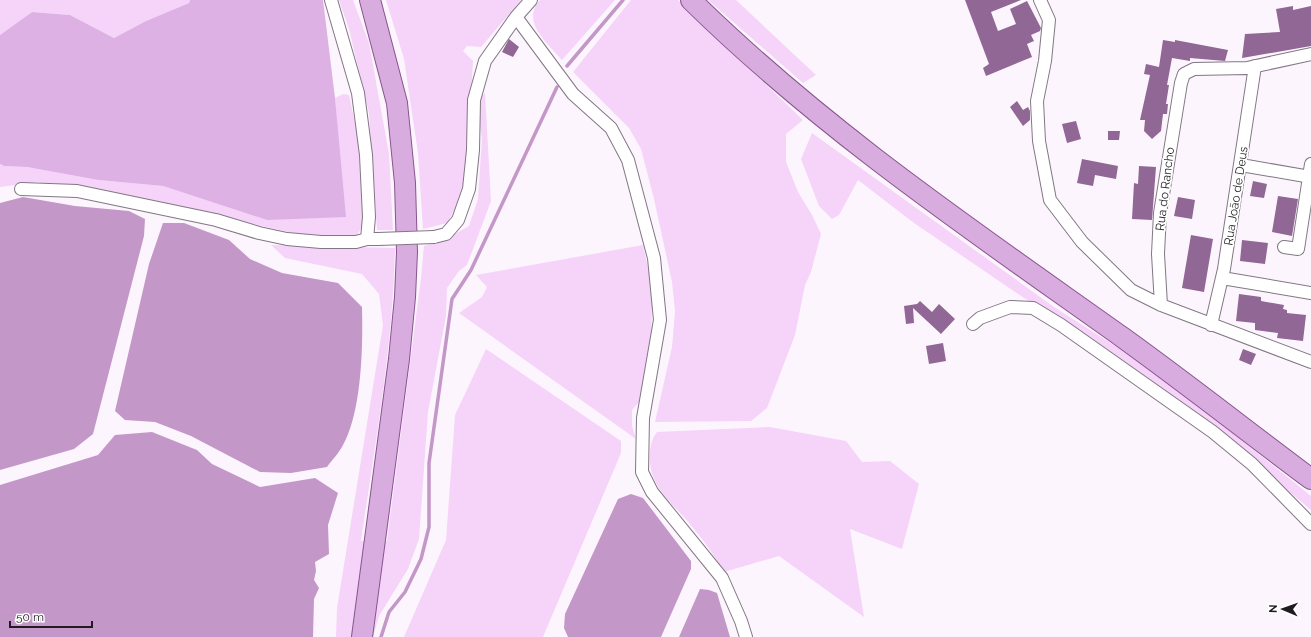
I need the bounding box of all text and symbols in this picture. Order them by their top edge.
street label: Rua João de Deus [1221,145,1251,246]
street label: Rua do Rancho [1153,146,1177,232]
north arrow [1263,589,1303,629]
scale bar [10,603,92,629]
text: N [1267,604,1280,613]
text: 50 m [16,610,44,624]

